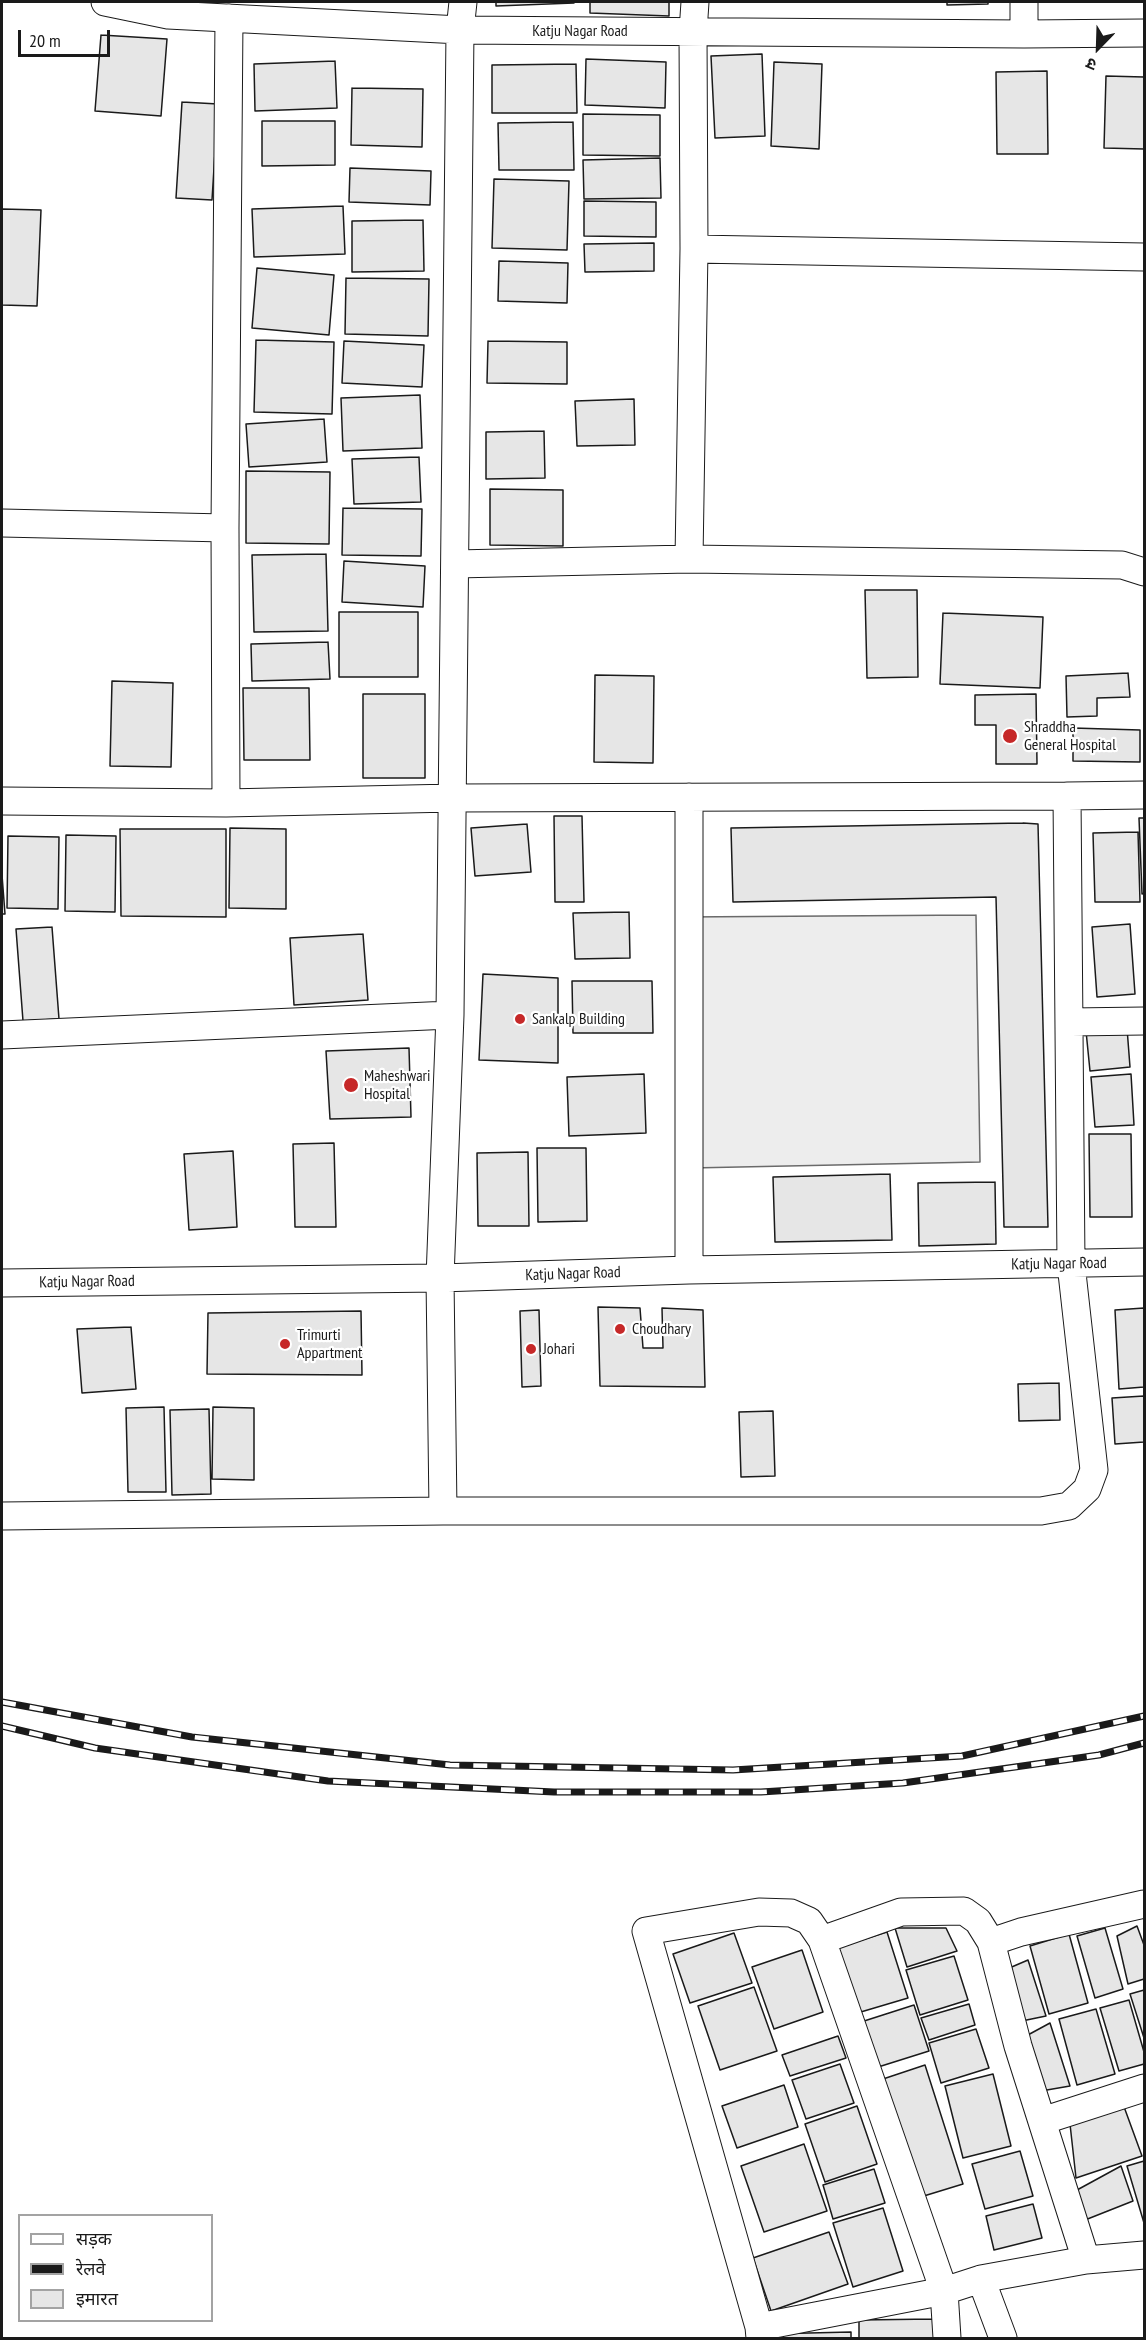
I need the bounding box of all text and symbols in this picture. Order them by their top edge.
scale bar [21,18,112,56]
north arrow [1068,18,1128,78]
street label: Katju Nagar Road [532,21,628,41]
text: 20 m [29,29,61,52]
text: उ [1083,54,1099,76]
place label: Shraddha General Hospital [1024,717,1116,755]
marker: Shraddha General Hospital [1001,727,1019,745]
place label: Sankalp Building [532,1009,625,1029]
marker: Sankalp Building [513,1012,527,1026]
place label: Maheshwari Hospital [364,1066,430,1104]
marker: Maheshwari Hospital [342,1076,360,1094]
street label: Katju Nagar Road [1011,1254,1107,1274]
street label: Katju Nagar Road [525,1263,621,1285]
street label: Katju Nagar Road [39,1272,135,1292]
place label: Choudhary [632,1319,691,1339]
marker: Choudhary [613,1322,627,1336]
place label: Trimurti Appartment [297,1325,363,1363]
marker: Trimurti Appartment [278,1337,292,1351]
place label: Johari [543,1339,575,1359]
marker: Johari [524,1342,538,1356]
legend [18,2214,213,2322]
text: सड़क [76,2227,112,2250]
text: रेलवे [76,2257,106,2280]
text: इमारत [76,2287,118,2310]

